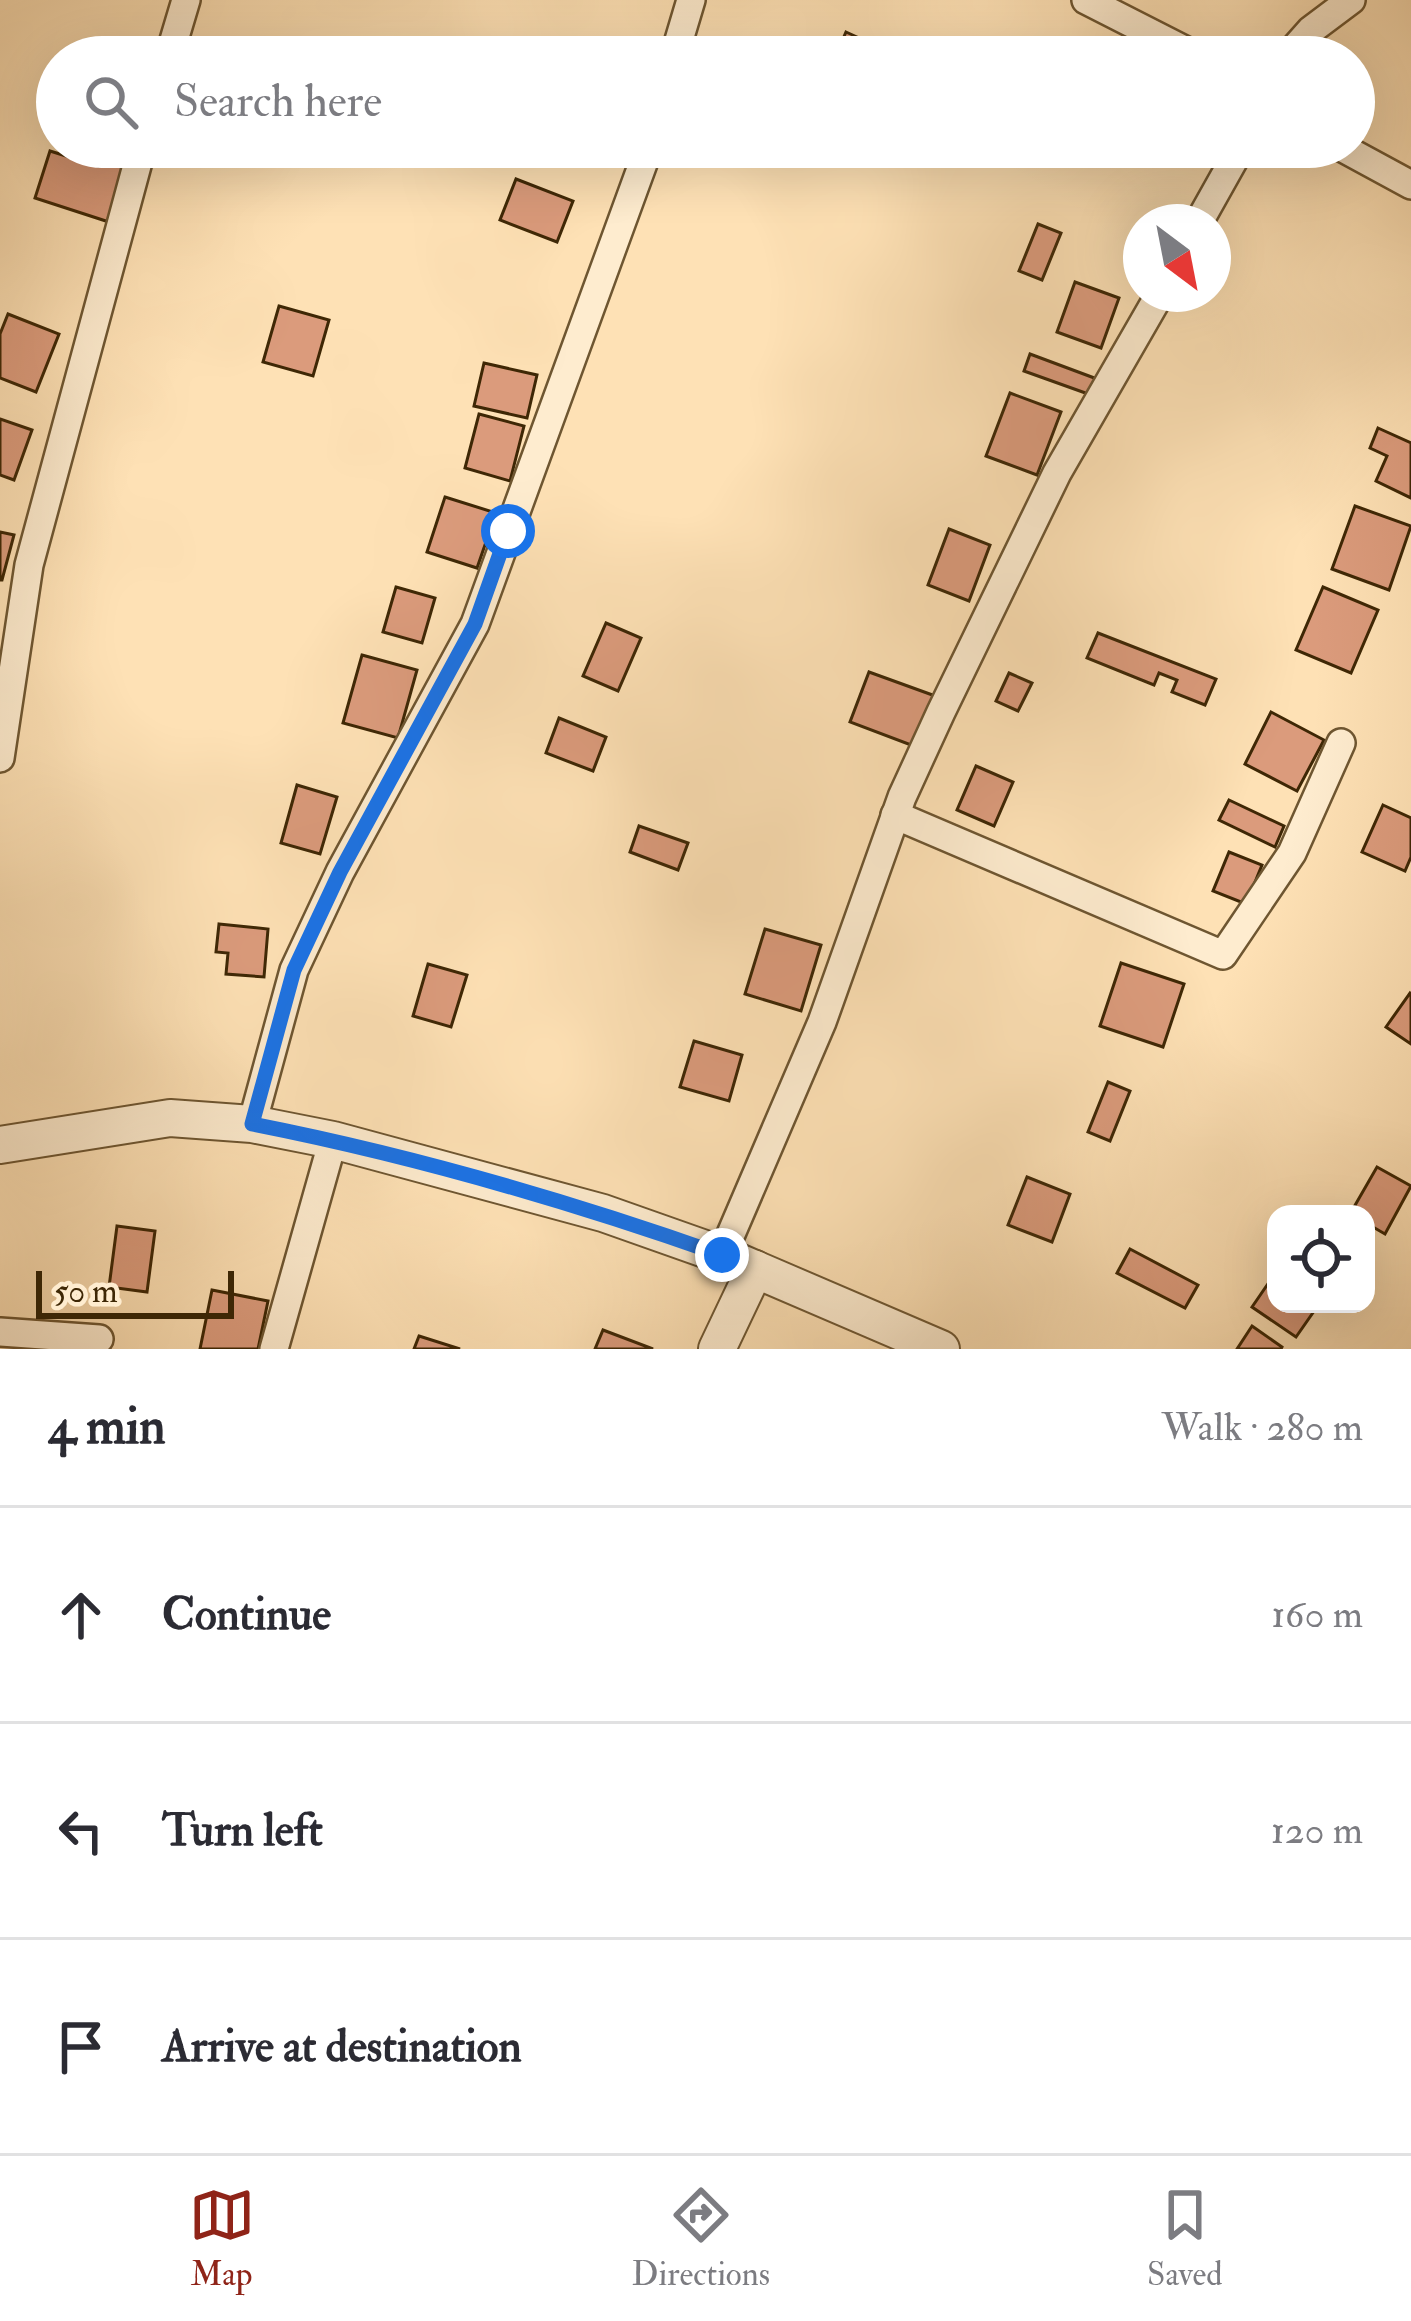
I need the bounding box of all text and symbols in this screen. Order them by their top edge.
search box [36,36,1375,168]
icon: search [78,69,144,135]
text: Search here [174,74,382,130]
north arrow [1123,204,1231,312]
route start [481,504,535,558]
map controls [1267,1205,1375,1313]
button: locate [1267,1205,1375,1313]
route end [695,1228,749,1282]
scale bar [36,1265,234,1318]
text: 50 m [54,1271,118,1312]
text: 4 min [48,1395,166,1459]
text: Walk · 280 m [1161,1403,1363,1452]
icon: ahead [48,1582,114,1648]
text: Continue [162,1587,331,1643]
text: 160 m [1271,1590,1363,1639]
icon: left [48,1798,114,1864]
text: Turn left [162,1803,323,1859]
text: 120 m [1271,1806,1363,1855]
icon: arrive [48,2014,114,2080]
text: Arrive at destination [162,2019,522,2075]
tab: Map [189,2182,255,2295]
tab: Directions [632,2182,770,2295]
tab: Saved [1147,2182,1222,2295]

